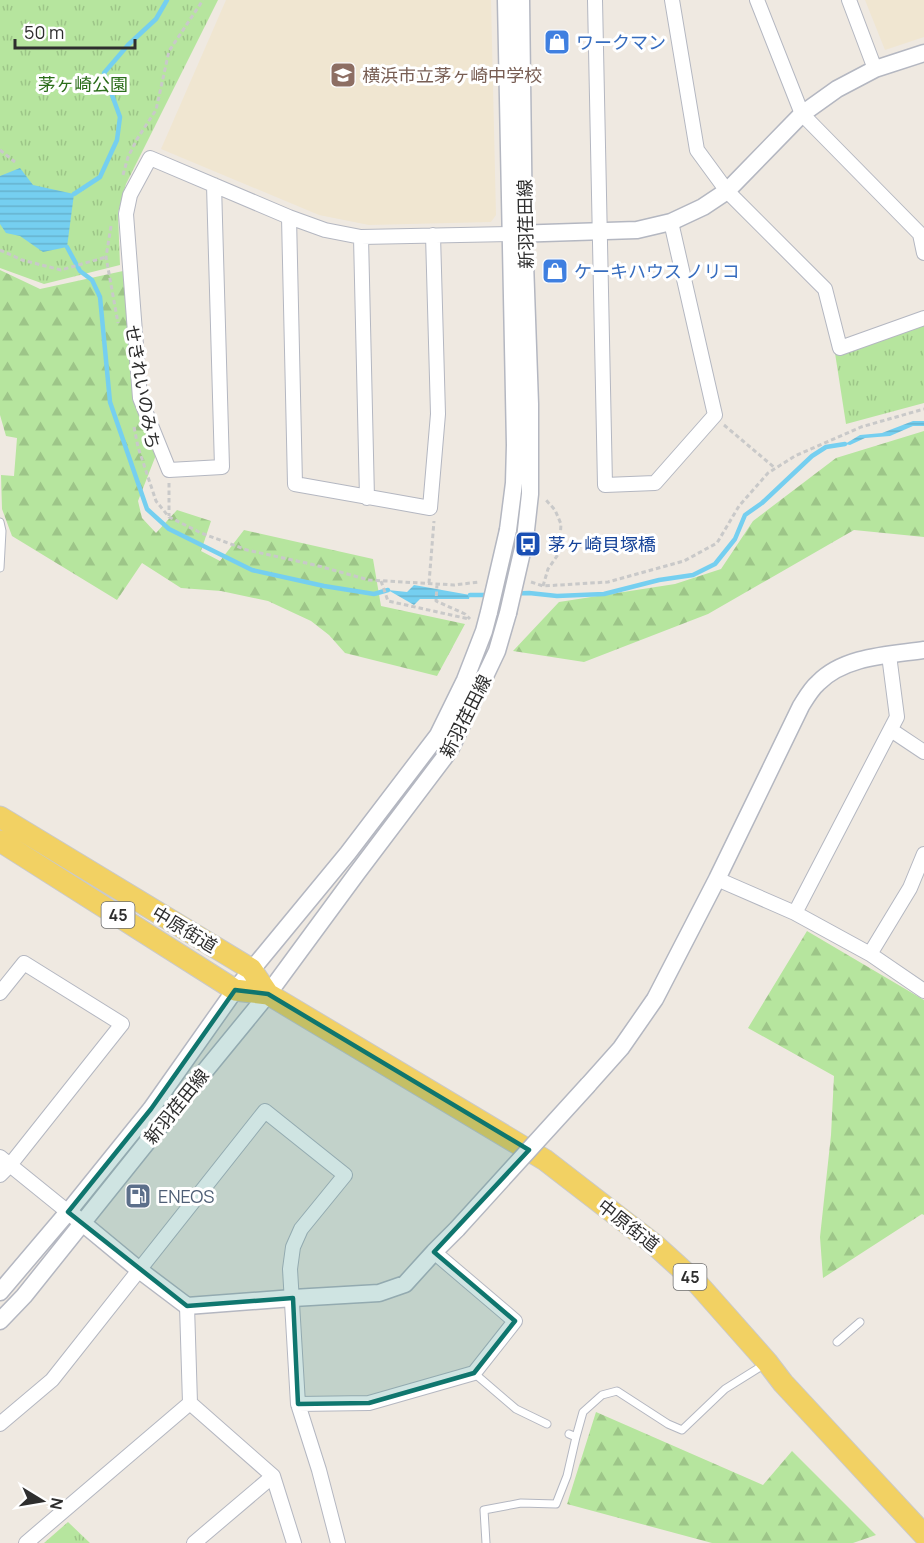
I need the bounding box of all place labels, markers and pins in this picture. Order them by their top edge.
shop icon: ワークマン [542,27,572,57]
place label: ワークマン [576,30,666,54]
school or university icon: 横浜市立茅ヶ崎中学校 [328,60,358,90]
place label: 横浜市立茅ヶ崎中学校 [362,63,542,87]
shop icon: ケーキハウス ノリコ [540,256,570,286]
place label: ケーキハウス ノリコ [574,259,740,283]
bus stop icon: 茅ヶ崎貝塚橋 [513,529,543,559]
place label: 茅ヶ崎貝塚橋 [548,532,656,556]
fuel station icon: ENEOS [123,1181,153,1211]
place label: ENEOS [158,1184,214,1208]

